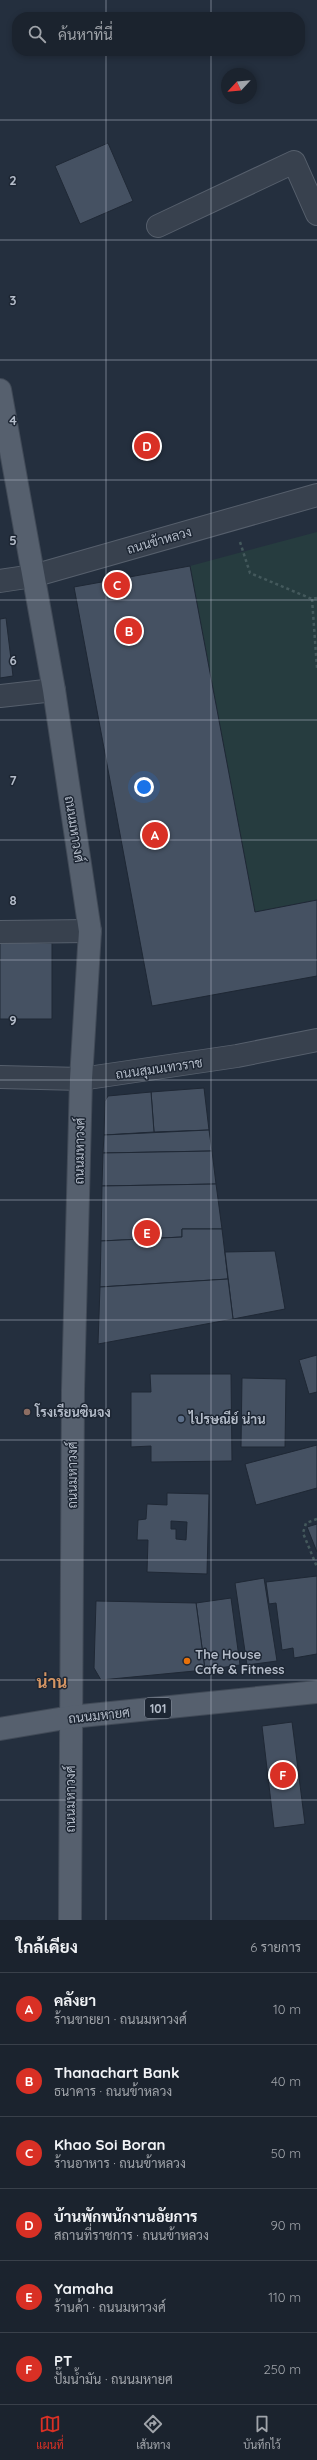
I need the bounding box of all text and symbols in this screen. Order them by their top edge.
search box [12,12,305,56]
icon: search [26,23,48,45]
text: ค้นหาที่นี่ [58,25,113,44]
north arrow [221,68,257,104]
text: 2 [9,172,17,188]
text: 3 [10,292,17,308]
text: 4 [9,412,17,428]
pin: D [134,431,160,461]
street label: ถนนข้าหลวง [125,522,193,557]
text: 5 [9,532,17,548]
pin: C [104,570,130,600]
pin: B [116,616,142,646]
text: 6 [9,652,17,668]
text: 7 [9,772,17,788]
your location [134,777,154,797]
street label: ถนนมหาวงศ์ [62,794,89,864]
pin: A [142,820,168,850]
text: 8 [9,892,17,908]
text: 9 [9,1012,17,1028]
street label: ถนนสุมนเทวราช [115,1054,204,1084]
street label: ถนนมหาวงศ์ [69,1117,88,1185]
pin: E [134,1218,160,1248]
place label: โรงเรียนซินจง [34,1403,111,1420]
marker: โรงเรียนซินจง [22,1407,32,1417]
place label: ไปรษณีย์ น่าน [188,1410,266,1427]
marker: ไปรษณีย์ น่าน [176,1414,186,1424]
street label: ถนนมหาวงศ์ [63,1441,80,1509]
place label: The House Cafe & Fitness [195,1646,284,1677]
marker: The House Cafe & Fitness [182,1656,192,1666]
district label: น่าน [37,1671,67,1692]
road number: 101 [145,1698,171,1718]
street label: ถนนมหายศ [67,1704,131,1726]
pin: F [270,1760,296,1790]
street label: ถนนมหาวงศ์ [61,1765,78,1833]
text: ใกล้เคียง [16,1936,78,1957]
text: 6 รายการ [250,1939,301,1955]
text: คลังยา [54,1991,96,2010]
text: A [25,2001,33,2017]
text: 10 m [273,2001,301,2017]
text: ร้านขายยา · ถนนมหาวงศ์ [54,2011,187,2027]
text: Thanachart Bank [54,2063,180,2082]
text: B [25,2073,33,2089]
text: 40 m [271,2073,301,2089]
text: ธนาคาร · ถนนข้าหลวง [54,2083,172,2099]
text: Khao Soi Boran [54,2135,166,2154]
text: C [25,2145,33,2161]
text: 50 m [271,2145,301,2161]
text: ร้านอาหาร · ถนนข้าหลวง [54,2155,186,2171]
text: บ้านพักพนักงานอัยการ [54,2207,198,2226]
text: D [24,2217,34,2233]
text: 90 m [271,2217,301,2233]
text: สถานที่ราชการ · ถนนข้าหลวง [54,2227,209,2243]
text: Yamaha [54,2279,113,2298]
text: E [25,2289,33,2305]
text: 110 m [268,2289,301,2305]
text: ร้านค้า · ถนนมหาวงศ์ [54,2299,166,2315]
text: PT [54,2351,72,2370]
text: F [25,2361,33,2377]
text: 250 m [264,2361,301,2377]
text: ปั๊มน้ำมัน · ถนนมหายศ [54,2371,173,2387]
tab: แผนที่ [36,2413,64,2452]
tab: เส้นทาง [136,2413,171,2452]
tab: บันทึกไว้ [243,2413,281,2452]

